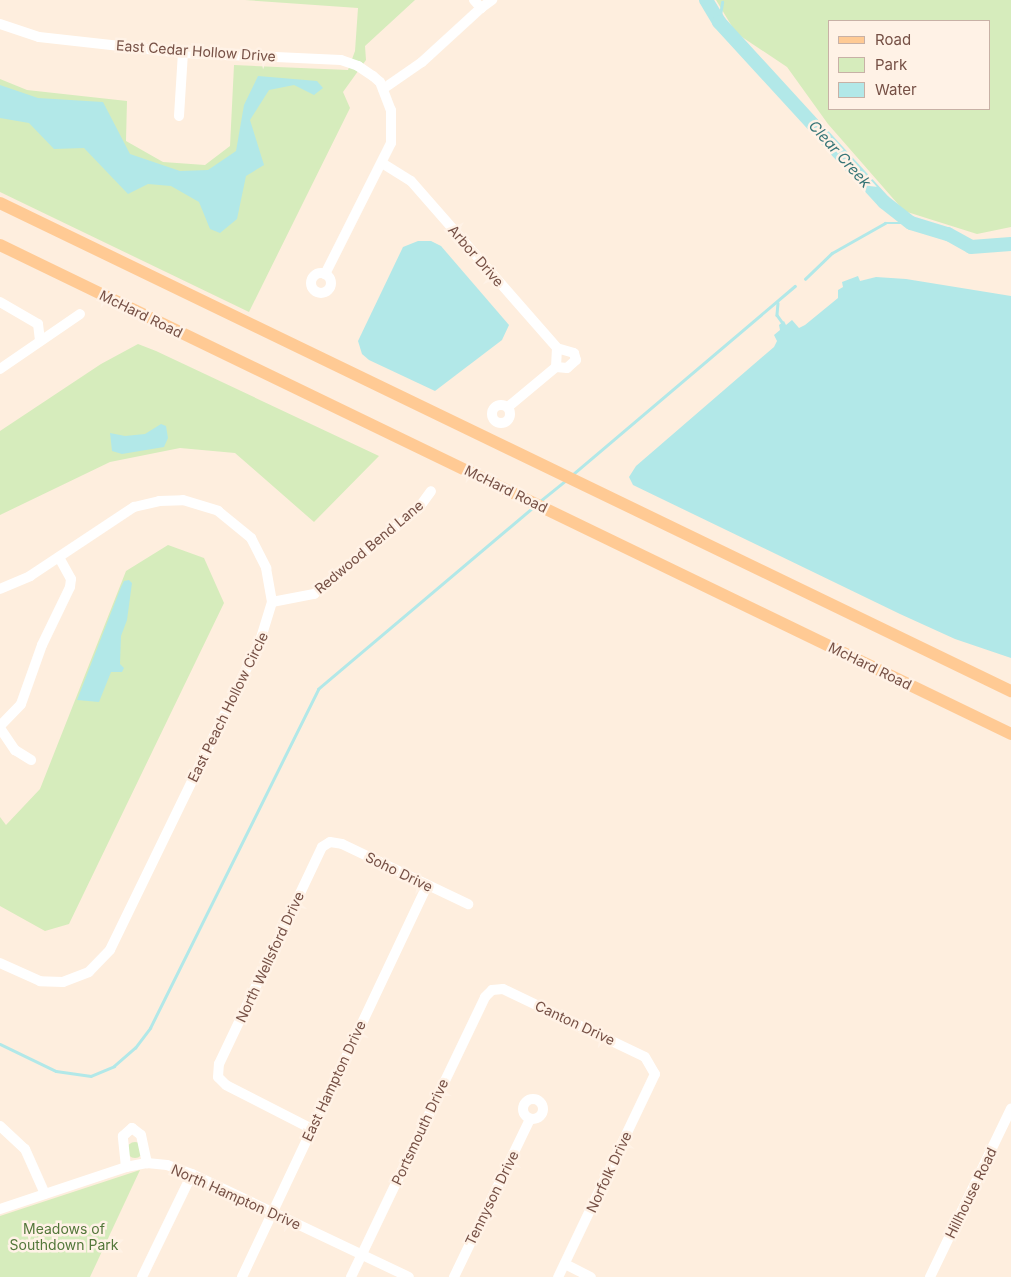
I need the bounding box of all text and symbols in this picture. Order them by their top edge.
legend [828,20,991,110]
text: Road [875,30,911,49]
street label: East Cedar Hollow Drive [116,37,276,65]
text: Park [875,55,907,74]
text: Water [875,80,917,99]
water label: Clear Creek [805,117,875,191]
street label: Arbor Drive [445,222,507,290]
street label: McHard Road [97,287,185,341]
street label: McHard Road [462,462,550,516]
street label: Redwood Bend Lane [311,497,427,597]
street label: East Peach Hollow Circle [184,629,272,785]
street label: McHard Road [826,639,914,693]
street label: Soho Drive [363,849,435,895]
street label: North Wellsford Drive [232,889,308,1025]
street label: Canton Drive [532,997,618,1049]
street label: East Hampton Drive [299,1018,369,1144]
street label: Portsmouth Drive [388,1076,452,1188]
street label: Norfolk Drive [583,1129,635,1215]
street label: Hillhouse Road [942,1145,1000,1241]
street label: Tennyson Drive [462,1148,522,1248]
street label: North Hampton Drive [169,1161,303,1233]
park label: Meadows of Southdown Park [10,1221,118,1254]

